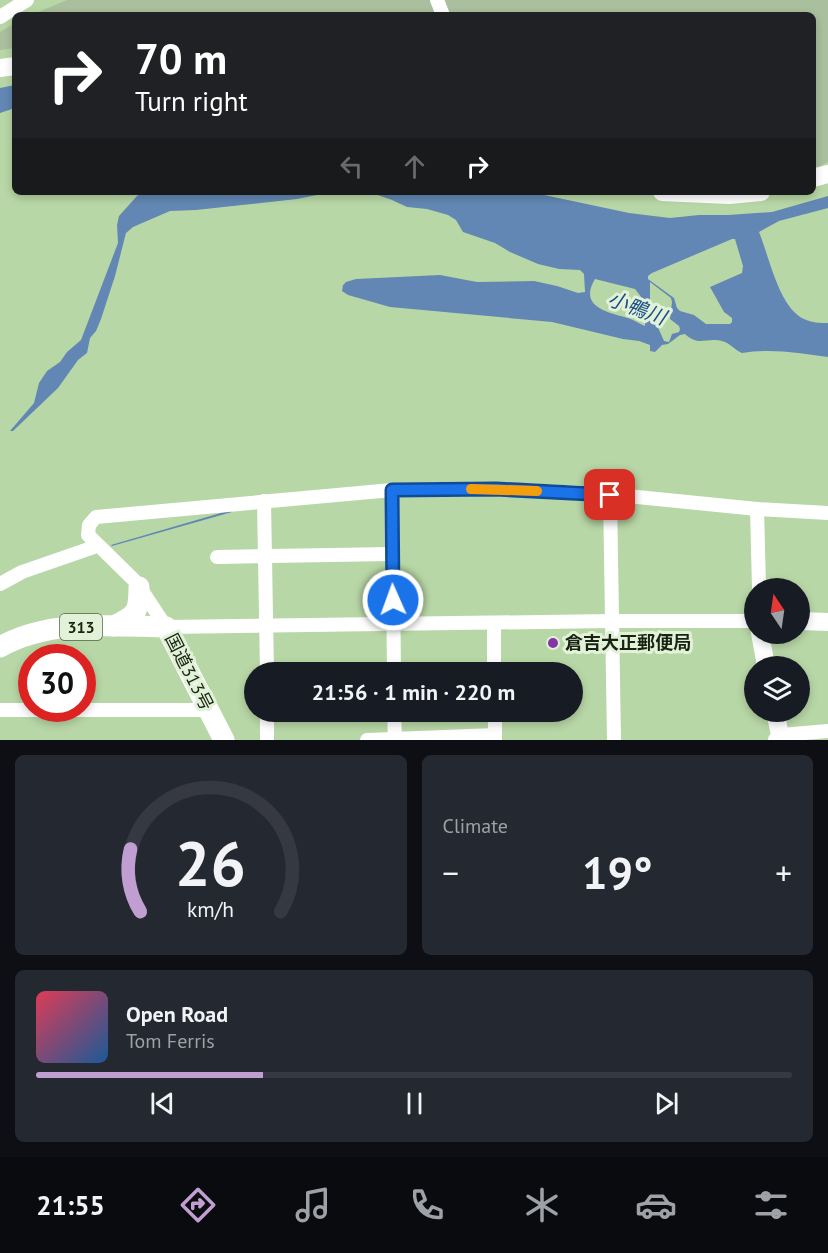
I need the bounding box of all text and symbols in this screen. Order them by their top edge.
text: 70 m [135,31,227,86]
icon: right [36,36,114,114]
text: Turn right [135,84,248,118]
icon: left [335,150,368,183]
icon: ahead [398,150,431,183]
icon: right [461,150,494,183]
water label: 小鴨川 [604,286,672,331]
pin [584,469,635,520]
icon: arrive [593,478,626,511]
position arrow [361,568,425,632]
north arrow [744,578,810,644]
map controls [744,578,810,722]
road number: 313 [60,614,102,640]
street label: 国道313号 [160,629,219,714]
place label: 倉吉大正郵便局 [565,631,691,654]
marker: 倉吉大正郵便局 [546,636,560,650]
speed limit sign: 30 [18,644,96,722]
button: layers [744,656,810,722]
text: 21:56 · 1 min · 220 m [312,678,515,706]
text: Climate [443,813,508,839]
text: 26 [175,822,246,903]
text: 19° [582,843,653,901]
text: − [443,851,459,894]
text: + [775,851,792,894]
text: km/h [187,895,234,923]
text: Open Road [126,1000,228,1028]
text: Tom Ferris [126,1028,215,1054]
icon: previous [146,1087,179,1120]
icon: pause [398,1087,431,1120]
icon: next [650,1087,683,1120]
icon: directions [177,1184,219,1226]
icon: music [292,1184,334,1226]
icon: phone [406,1184,448,1226]
icon: climate [521,1184,563,1226]
icon: car [635,1184,677,1226]
icon: filters [750,1184,792,1226]
text: 21:55 [36,1188,105,1222]

